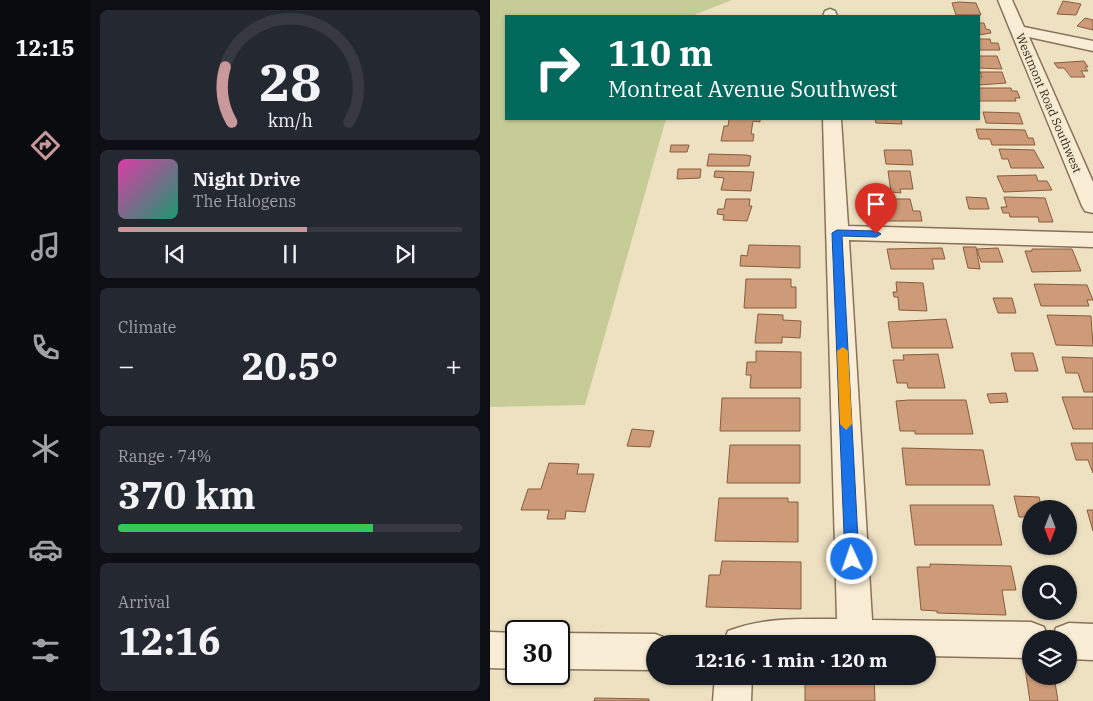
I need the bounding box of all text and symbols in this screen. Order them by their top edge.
text: 110 m [608,30,713,76]
street label: Westmont Road Southwest [1013,31,1085,175]
text: 12:15 [15,33,75,62]
icon: right [525,35,590,100]
text: 28 [259,48,321,115]
text: Montreat Avenue Southwest [608,74,898,103]
text: km/h [267,109,313,132]
icon: directions [28,128,63,163]
text: Night Drive [193,167,301,191]
pin [855,183,897,234]
icon: arrive [862,190,890,218]
text: The Halogens [193,191,296,211]
icon: music [28,229,63,264]
icon: previous [161,240,189,268]
icon: pause [276,240,304,268]
icon: next [391,240,419,268]
text: Climate [118,317,176,337]
icon: phone [28,330,63,365]
text: 20.5° [242,341,338,390]
text: − [118,347,135,384]
text: + [445,347,462,384]
icon: climate [28,431,63,466]
text: Range · 74% [118,446,211,466]
text: 370 km [118,470,256,519]
north arrow [1022,500,1078,555]
map controls [1022,500,1077,685]
icon: car [28,532,63,567]
position arrow [825,532,877,584]
button: search [1022,565,1077,620]
text: Arrival [118,592,170,612]
text: 12:16 [118,616,221,665]
speed limit sign: 30 [505,620,570,685]
button: layers [1022,630,1077,685]
icon: filters [28,633,63,668]
text: 12:16 · 1 min · 120 m [695,648,887,672]

